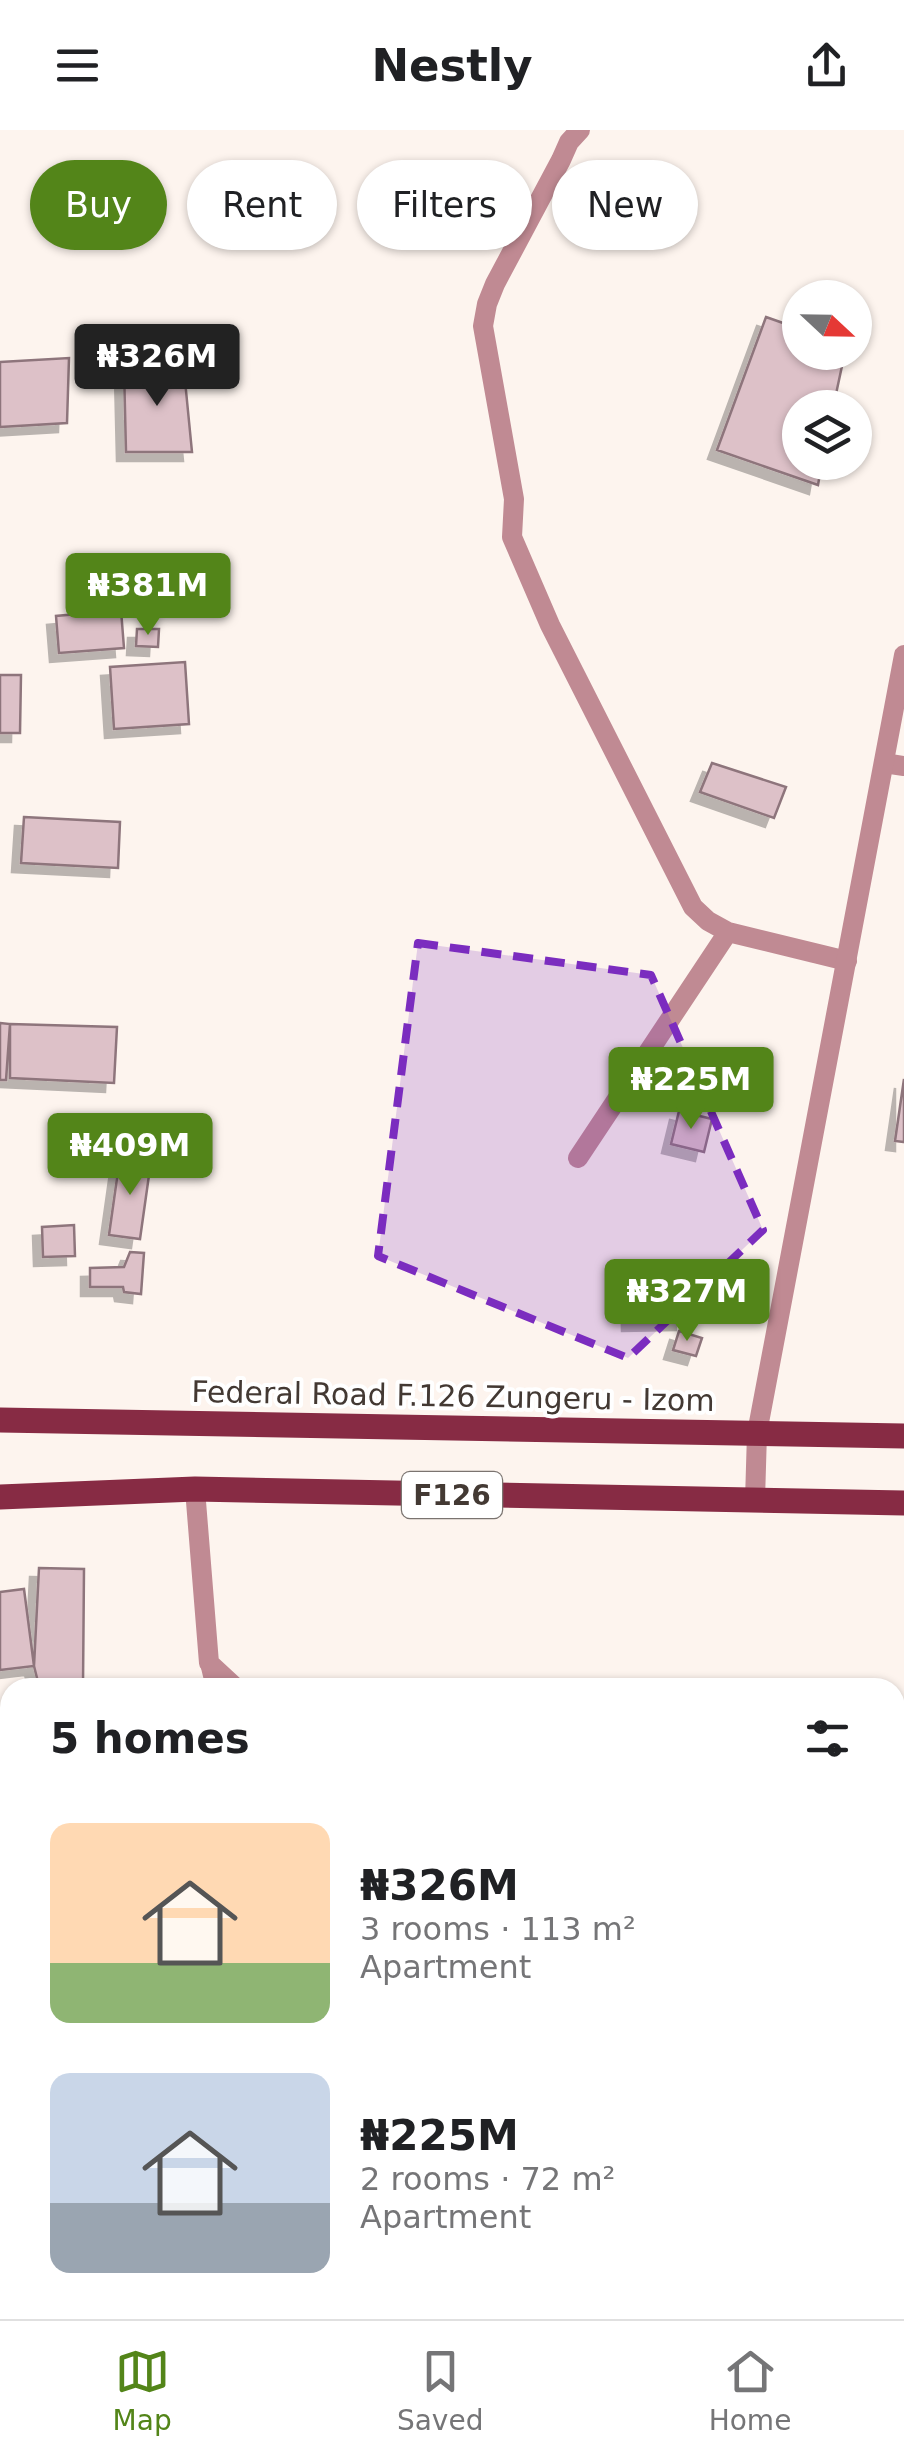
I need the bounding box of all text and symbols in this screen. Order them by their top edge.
icon: menu [50,38,105,93]
icon: share [799,38,854,93]
text: Nestly [371,39,533,92]
chip: Buy [30,160,167,250]
chip: Rent [187,160,337,250]
chip: Filters [357,160,532,250]
chip: New [552,160,698,250]
north arrow [782,280,872,370]
map controls [782,280,872,480]
pin: ₦326M [87,324,227,409]
text: ₦326M [97,337,217,375]
button: layers [782,390,872,480]
pin: ₦381M [78,553,218,638]
text: ₦381M [88,566,208,604]
pin: ₦225M [621,1047,761,1132]
text: ₦225M [631,1060,751,1098]
pin: ₦409M [60,1113,200,1198]
text: ₦409M [70,1126,190,1164]
pin: ₦327M [617,1259,757,1344]
text: ₦327M [627,1272,747,1310]
street label: Federal Road F.126 Zungeru - Izom [191,1374,715,1418]
road number: F126 [402,1472,502,1518]
icon: filters [800,1711,855,1766]
text: 5 homes [50,1714,250,1763]
text: ₦326M [360,1861,519,1910]
icon: home [130,1863,250,1983]
text: 3 rooms · 113 m² [360,1910,636,1948]
text: Apartment [360,1948,531,1986]
text: ₦225M [360,2111,519,2160]
icon: home [130,2113,250,2233]
text: 2 rooms · 72 m² [360,2160,615,2198]
text: Apartment [360,2198,531,2236]
tab: Map [113,2344,172,2437]
tab: Saved [397,2344,483,2437]
tab: Home [709,2344,791,2437]

